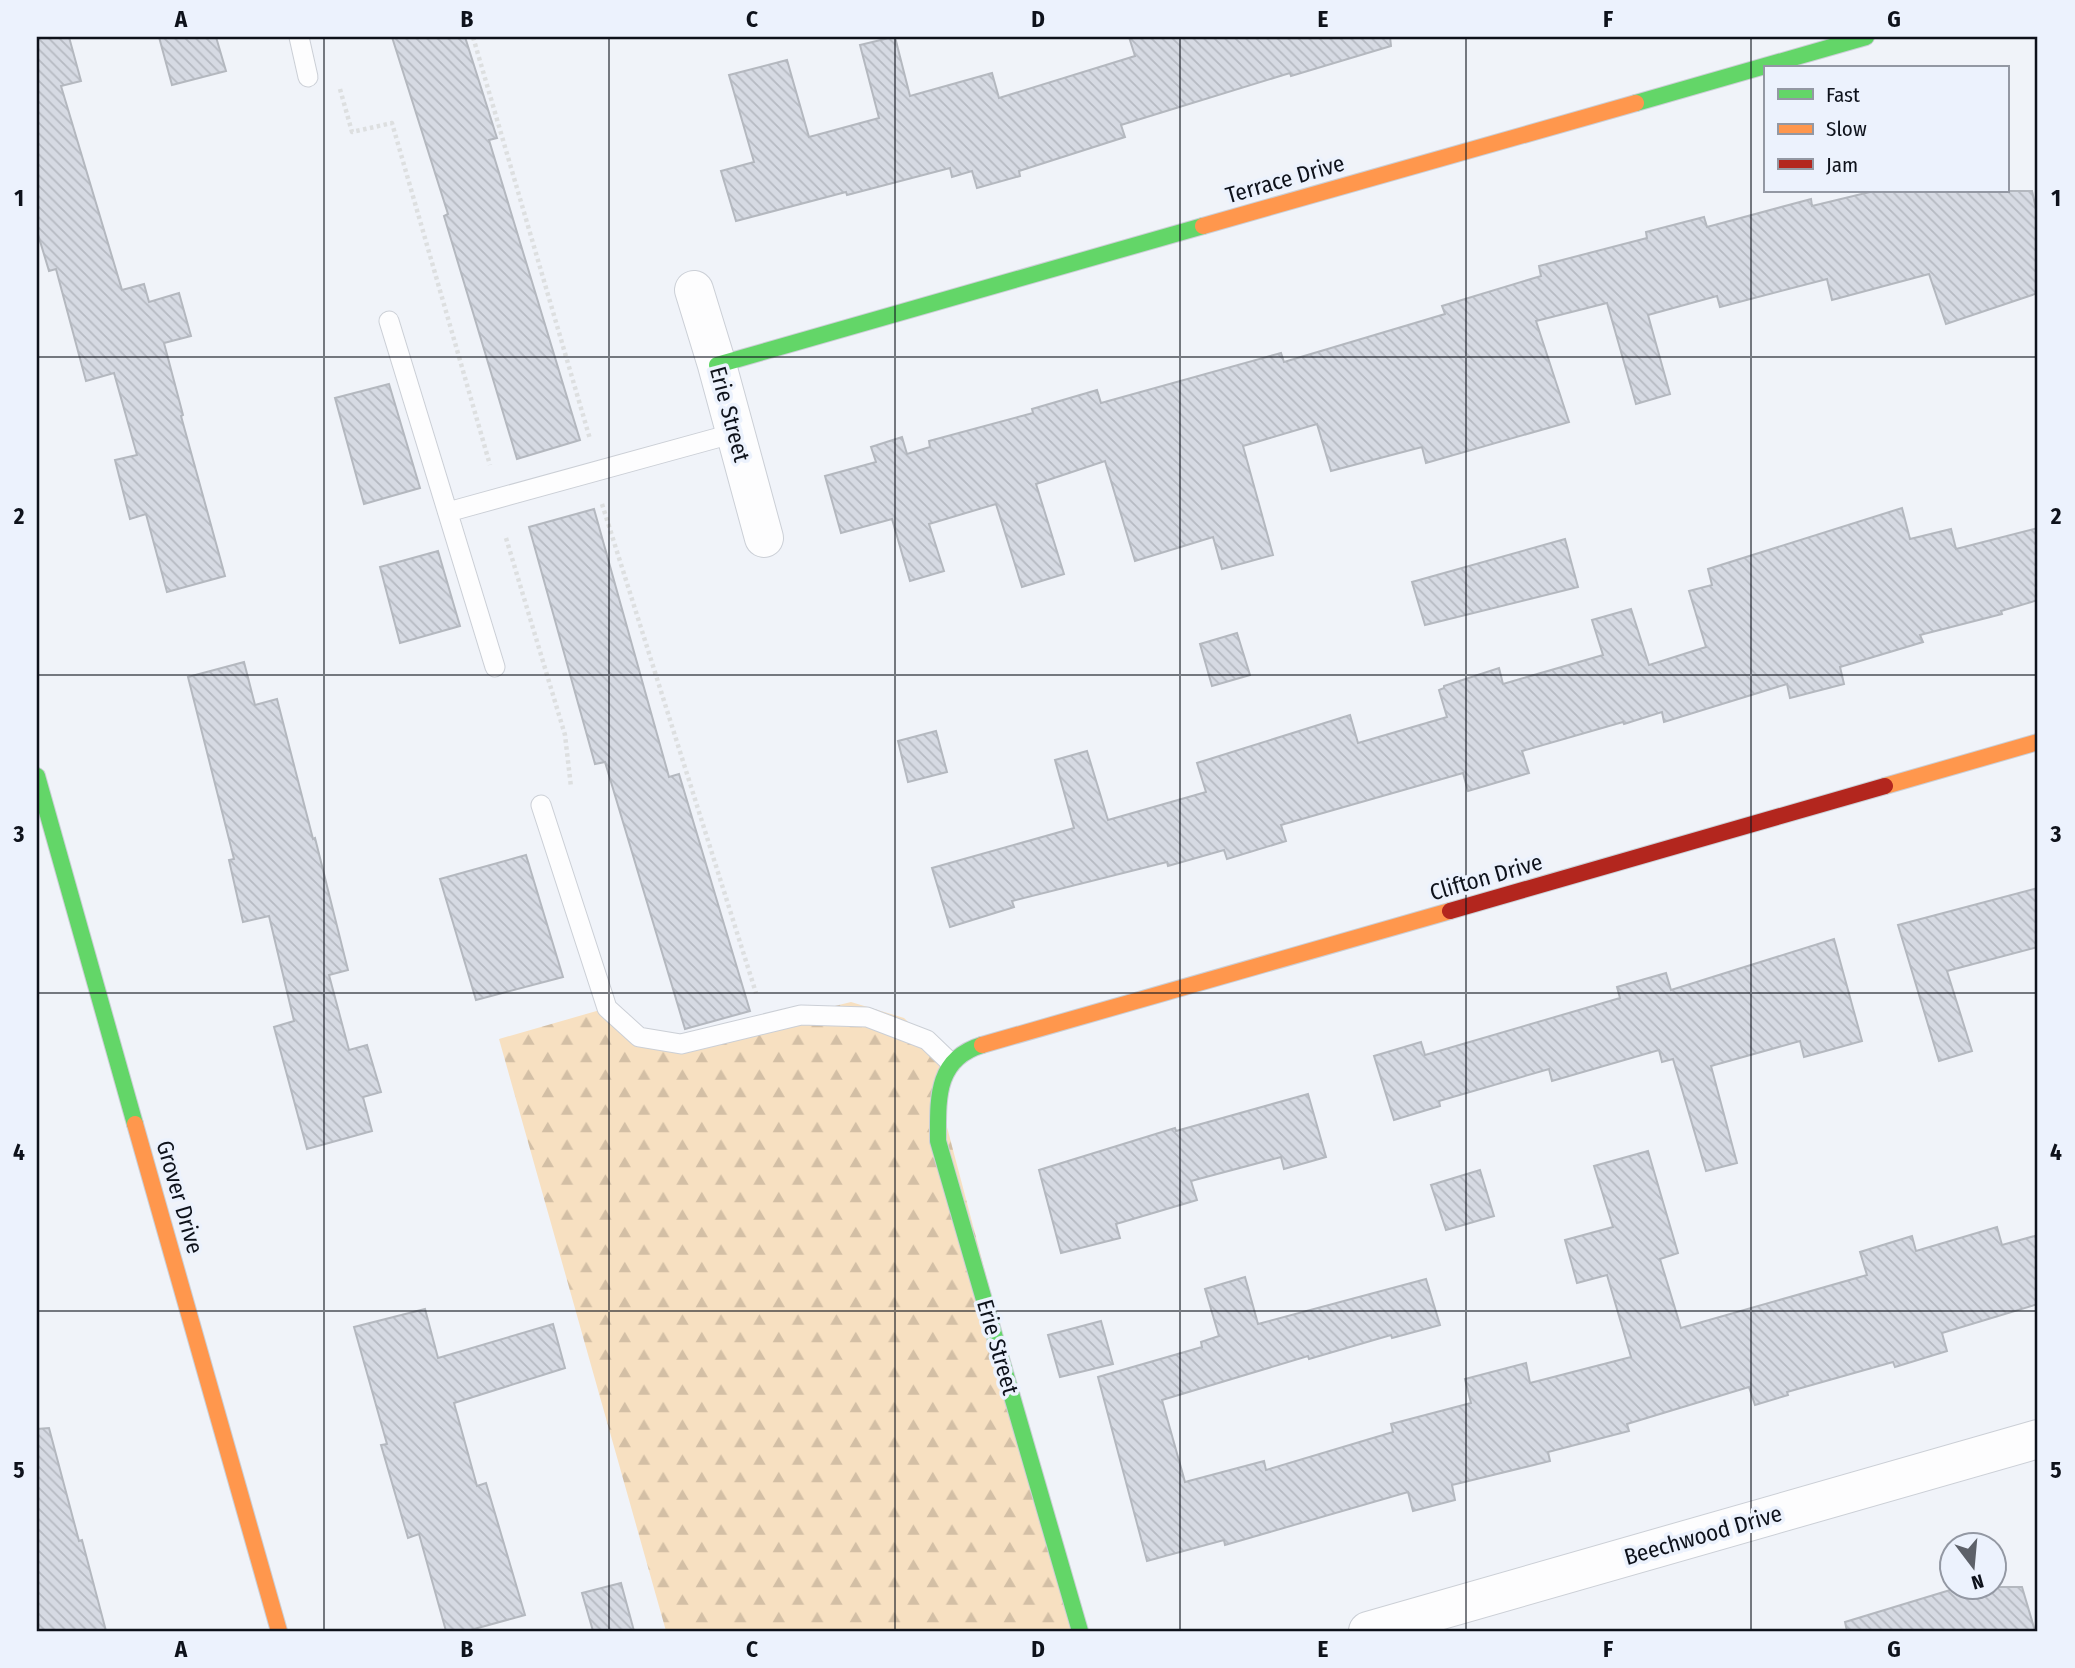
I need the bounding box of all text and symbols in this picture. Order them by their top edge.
text: A [174,5,188,33]
text: B [461,5,474,33]
text: C [746,5,758,33]
text: D [1031,5,1045,33]
text: E [1318,5,1329,33]
text: F [1603,5,1613,33]
text: G [1887,5,1901,33]
legend [1764,66,2008,192]
text: Fast [1826,82,1860,108]
text: Slow [1826,116,1867,142]
street label: Terrace Drive [1222,149,1348,209]
text: Jam [1826,152,1858,178]
text: 1 [14,184,24,212]
text: 1 [2051,184,2061,212]
street label: Erie Street [704,363,756,465]
text: 2 [13,502,25,530]
text: 2 [2050,502,2062,530]
text: 3 [13,820,25,848]
text: 3 [2050,820,2062,848]
street label: Clifton Drive [1426,848,1546,906]
street label: Grover Drive [151,1137,209,1257]
text: 4 [13,1138,25,1166]
text: 4 [2050,1138,2062,1166]
street label: Erie Street [971,1296,1025,1398]
text: 5 [13,1456,25,1484]
text: 5 [2050,1456,2062,1484]
street label: Beechwood Drive [1621,1499,1785,1571]
north arrow [1938,1532,2008,1602]
text: N [1969,1569,1986,1594]
text: A [174,1635,188,1663]
text: B [461,1635,474,1663]
text: C [746,1635,758,1663]
text: D [1031,1635,1045,1663]
text: E [1318,1635,1329,1663]
text: F [1603,1635,1613,1663]
text: G [1887,1635,1901,1663]

